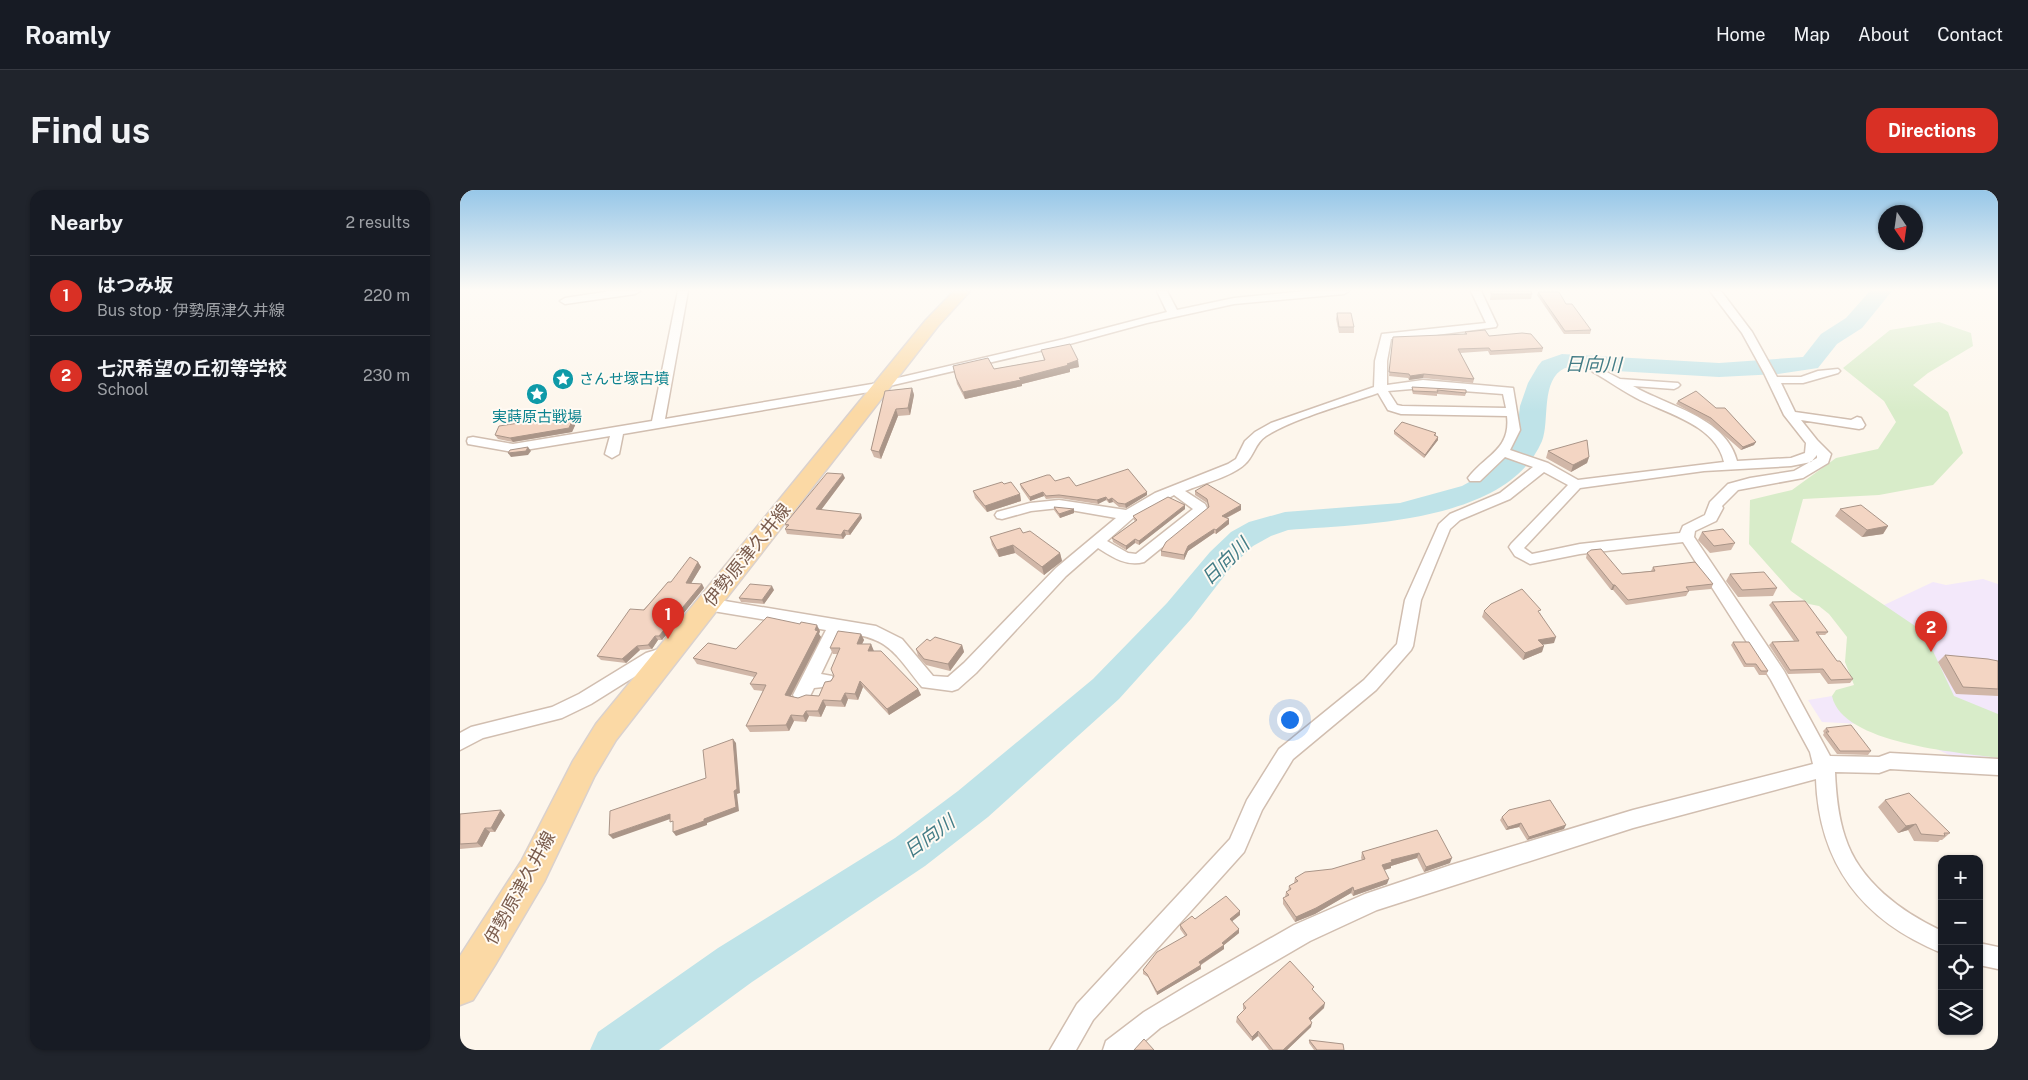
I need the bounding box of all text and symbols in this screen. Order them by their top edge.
text: Roamly [25,21,111,49]
text: Home [1716,24,1766,45]
text: Map [1794,24,1830,45]
text: About [1858,24,1909,45]
text: Contact [1937,24,2003,45]
button: Directions [1866,108,1998,153]
text: Find us [30,110,150,151]
north arrow [1878,205,1923,250]
text: Nearby [50,210,123,235]
text: 2 results [345,213,410,232]
text: はつみ坂 [97,274,173,296]
text: 1 [63,286,69,305]
text: 220 m [363,286,410,305]
text: Bus stop · 伊勢原津久井線 [97,301,285,320]
water label: 日向川 [1564,353,1624,376]
text: 七沢希望の丘初等学校 [97,357,287,379]
text: 2 [61,366,71,385]
text: 230 m [363,366,410,385]
place icon: さんせ塚古墳 [551,367,575,391]
place label: さんせ塚古墳 [579,370,669,387]
text: School [97,380,148,399]
place icon: 実蒔原古戦場 [525,382,549,406]
place label: 実蒔原古戦場 [492,408,582,425]
street label: 伊勢原津久井線 [699,499,794,610]
water label: 日向川 [1197,532,1255,589]
pin: 1 [652,598,684,639]
pin: 2 [1915,611,1947,652]
your location [1277,707,1303,733]
water label: 日向川 [899,809,960,862]
street label: 伊勢原津久井線 [480,828,559,948]
map controls [1938,855,1983,1035]
button: + [1938,855,1983,900]
button: − [1938,900,1983,945]
button: locate [1938,945,1983,990]
button: layers [1938,990,1983,1035]

